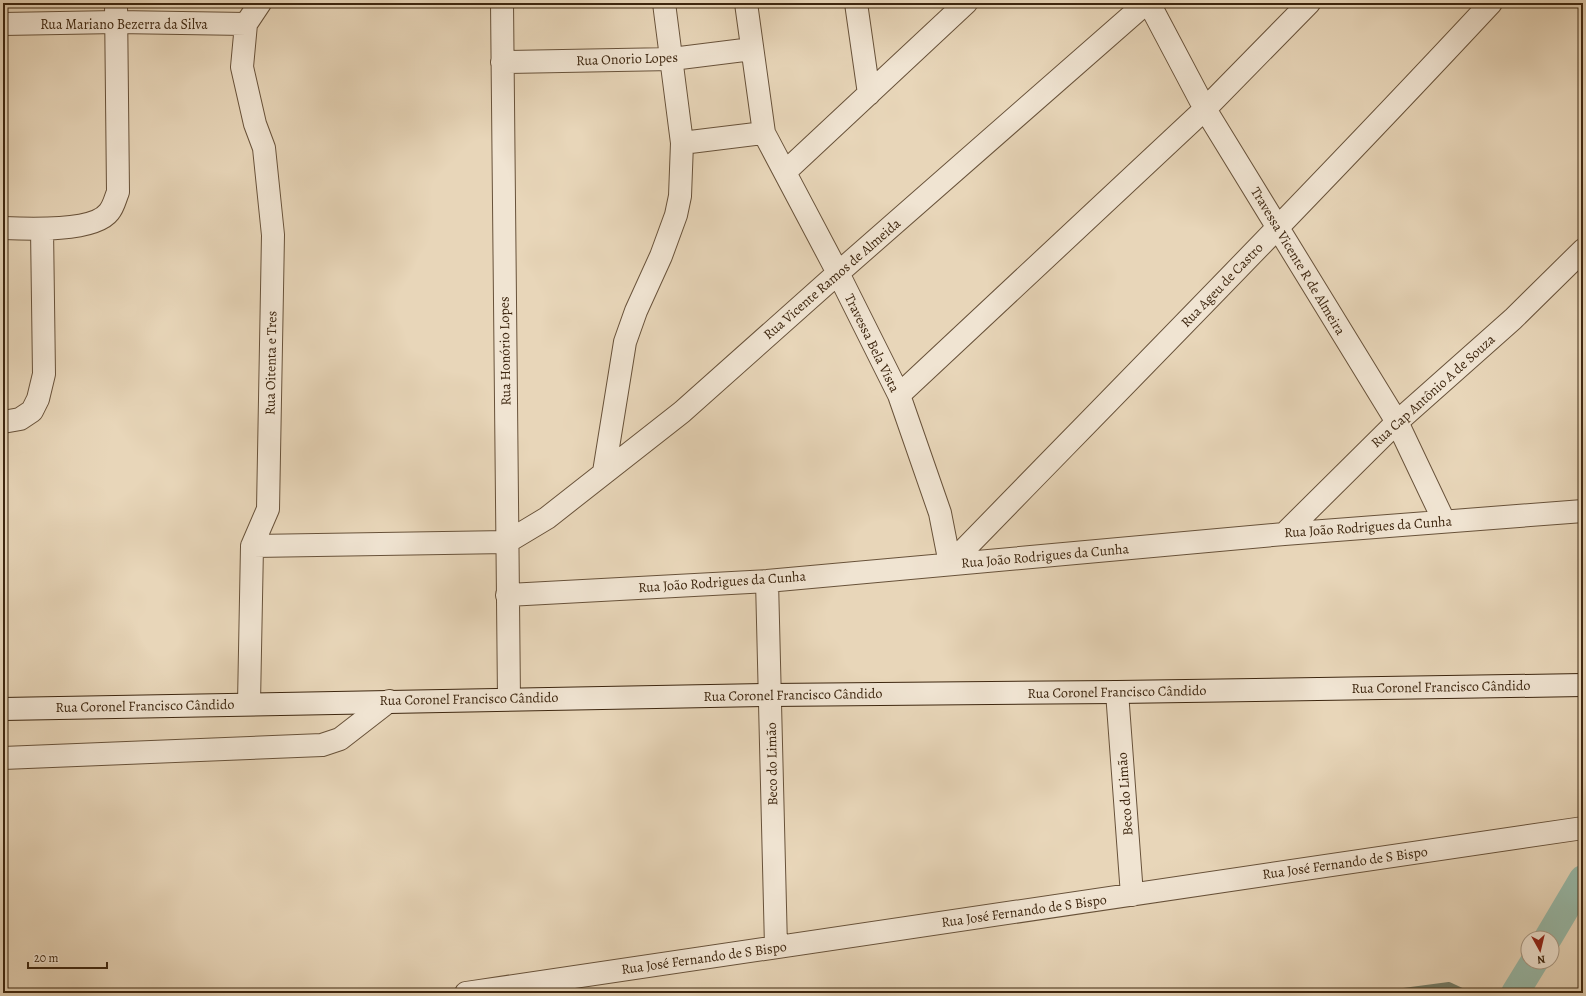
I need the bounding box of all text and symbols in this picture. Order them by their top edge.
street label: Rua Mariano Bezerra da Silva [40,15,208,34]
street label: Rua Onorio Lopes [576,48,678,70]
street label: Travessa Vicente R de Almeira [1246,183,1350,339]
street label: Rua Vicente Ramos de Almeida [759,214,905,344]
street label: Rua Ageu de Castro [1177,238,1267,332]
street label: Travessa Bela Vista [840,291,904,396]
street label: Rua Honório Lopes [495,296,515,406]
street label: Rua Oitenta e Tres [261,311,281,415]
street label: Rua Cap Antônio A de Souza [1367,330,1500,452]
street label: Rua João Rodrigues da Cunha [1283,512,1453,542]
street label: Rua João Rodrigues da Cunha [960,539,1130,573]
street label: Rua João Rodrigues da Cunha [637,567,807,597]
street label: Rua Coronel Francisco Cândido [1351,676,1531,698]
street label: Rua Coronel Francisco Cândido [1027,681,1207,703]
street label: Rua Coronel Francisco Cândido [703,684,883,706]
street label: Rua Coronel Francisco Cândido [379,688,559,710]
street label: Rua Coronel Francisco Cândido [55,695,235,717]
street label: Beco do Limão [762,722,782,806]
street label: Beco do Limão [1113,752,1137,836]
street label: Rua José Fernando de S Bispo [1261,842,1429,884]
street label: Rua José Fernando de S Bispo [940,890,1108,932]
north arrow [1520,930,1560,970]
street label: Rua José Fernando de S Bispo [620,937,788,979]
scale bar [28,944,107,970]
text: 20 m [34,950,58,966]
text: N [1536,951,1546,967]

